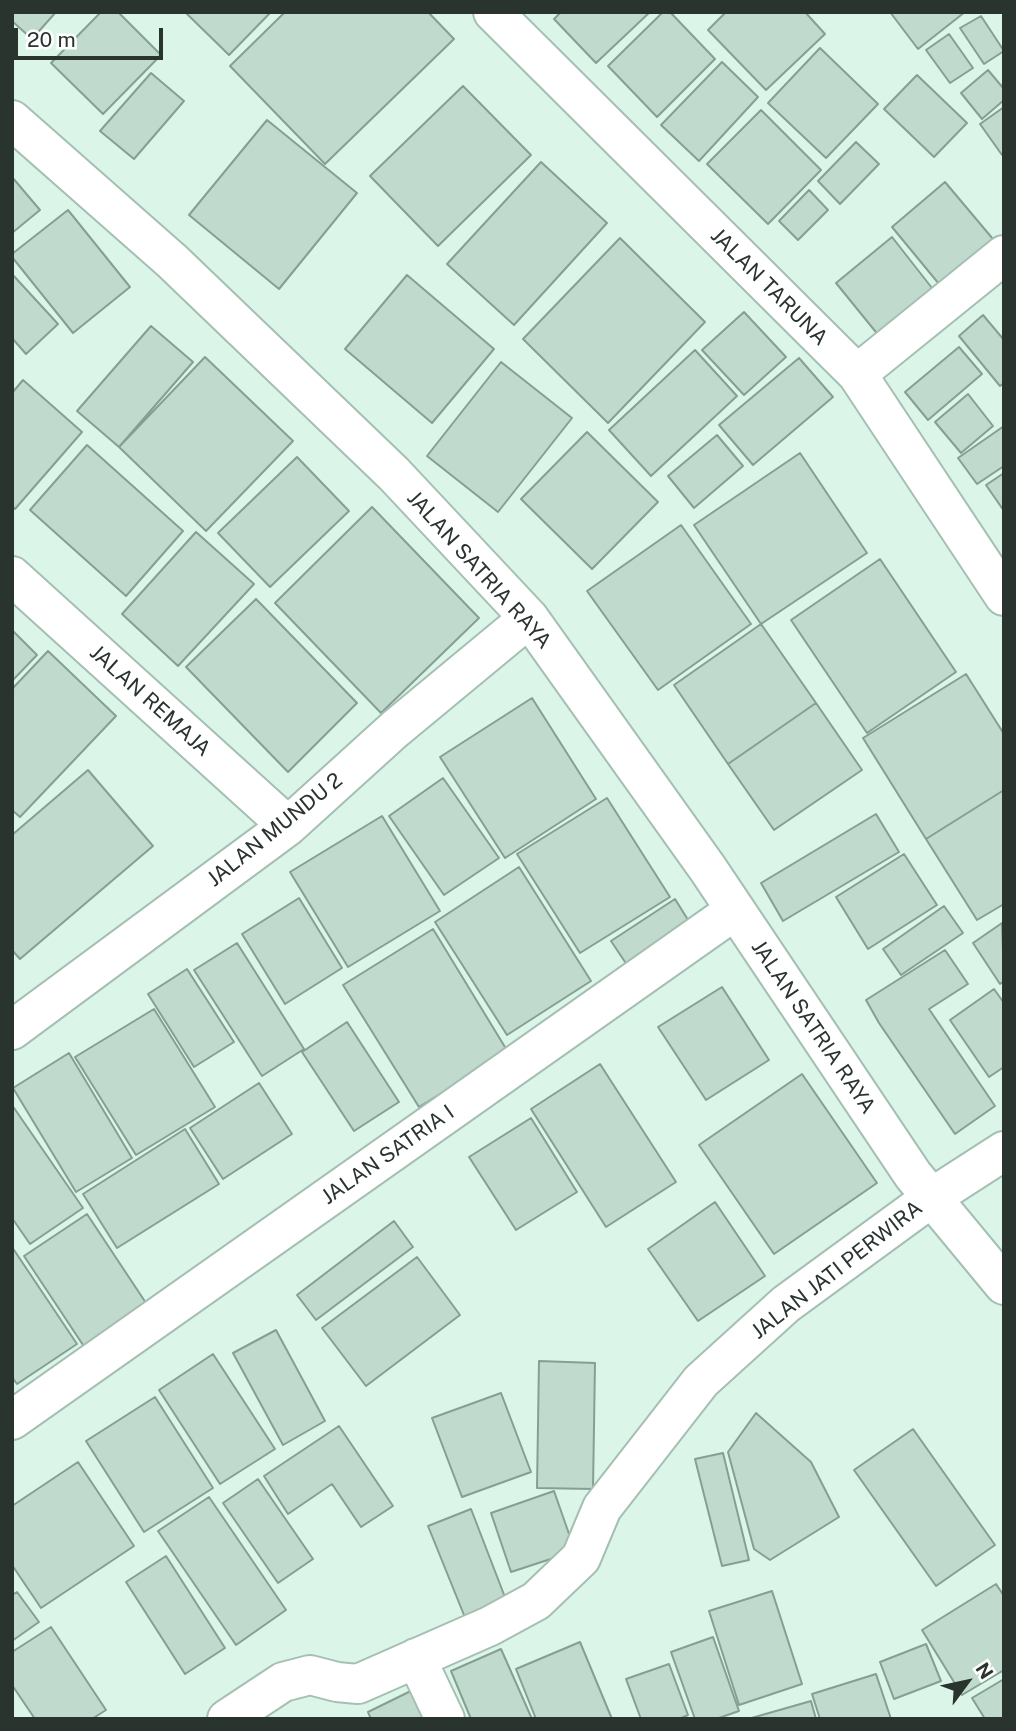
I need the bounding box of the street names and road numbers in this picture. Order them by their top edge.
street label: JALAN TARUNA [705,223,833,351]
street label: JALAN SATRIA RAYA [401,486,557,654]
street label: JALAN REMAJA [84,640,216,762]
street label: JALAN MUNDU 2 [202,768,348,892]
street label: JALAN SATRIA RAYA [746,936,880,1118]
street label: JALAN SATRIA I [317,1100,459,1210]
street label: JALAN JATI PERWIRA [747,1195,927,1345]

